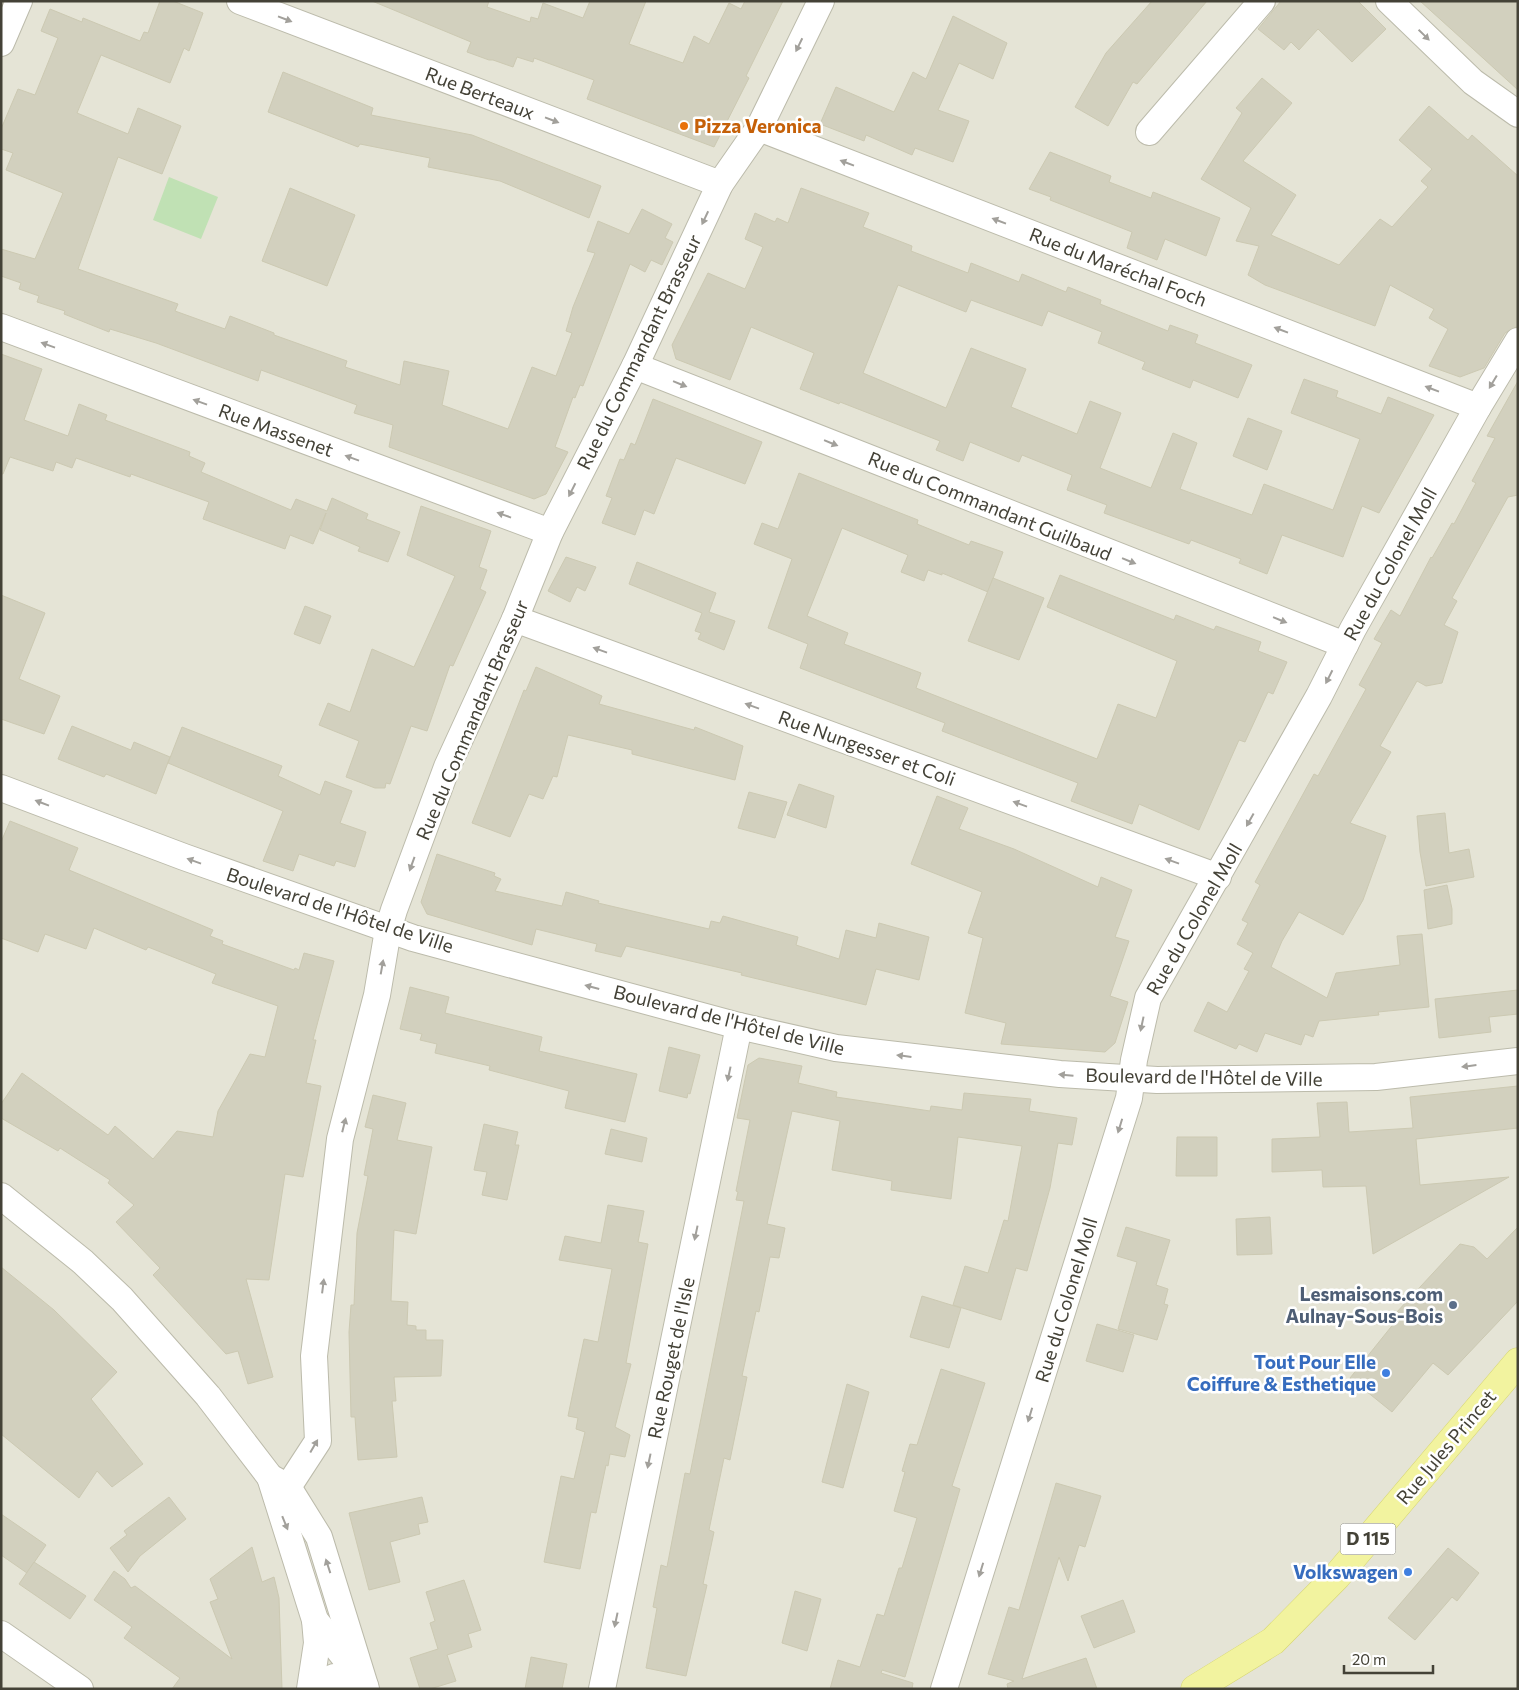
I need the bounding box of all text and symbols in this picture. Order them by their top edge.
one-way arrow [278,15,292,23]
one-way arrow [1418,29,1430,41]
one-way arrow [795,38,803,52]
street label: Rue Berteaux [422,61,538,124]
place label: Pizza Veronica [694,114,821,137]
one-way arrow [544,117,559,124]
marker: Pizza Veronica [678,120,690,132]
one-way arrow [839,159,854,167]
one-way arrow [700,211,708,225]
one-way arrow [991,217,1006,225]
street label: Rue du Maréchal Foch [1026,222,1210,311]
street label: Rue du Commandant Brasseur [571,230,706,473]
one-way arrow [1274,326,1288,334]
one-way arrow [40,341,55,349]
one-way arrow [1488,376,1497,389]
one-way arrow [673,380,688,388]
one-way arrow [1425,385,1440,392]
one-way arrow [193,397,207,405]
street label: Rue Massenet [216,398,337,461]
one-way arrow [824,440,839,448]
street label: Rue du Commandant Guilbaud [865,446,1115,565]
one-way arrow [344,454,359,462]
one-way arrow [568,482,576,497]
street label: Rue du Colonel Moll [1338,483,1441,644]
one-way arrow [497,511,512,518]
one-way arrow [1122,557,1137,565]
street label: Rue du Commandant Brasseur [410,596,533,843]
one-way arrow [1273,617,1287,625]
one-way arrow [592,646,607,654]
one-way arrow [1325,670,1333,684]
one-way arrow [745,702,760,709]
street label: Rue Nungesser et Coli [775,705,959,790]
one-way arrow [34,799,49,807]
one-way arrow [1012,800,1027,808]
one-way arrow [1246,813,1255,826]
street label: Rue du Colonel Moll [1141,839,1246,999]
one-way arrow [186,857,201,865]
one-way arrow [408,857,416,872]
one-way arrow [1164,857,1179,865]
street label: Boulevard de l'Hôtel de Ville [224,862,457,957]
one-way arrow [378,959,386,975]
street label: Boulevard de l'Hôtel de Ville [611,980,847,1059]
one-way arrow [585,983,600,991]
one-way arrow [1138,1017,1146,1032]
one-way arrow [896,1052,912,1060]
one-way arrow [1461,1062,1477,1070]
street label: Boulevard de l'Hôtel de Ville [1085,1063,1323,1090]
one-way arrow [725,1067,733,1082]
one-way arrow [1057,1070,1073,1078]
one-way arrow [340,1117,348,1132]
one-way arrow [1116,1119,1124,1134]
street label: Rue du Colonel Moll [1029,1215,1102,1385]
one-way arrow [692,1226,700,1241]
street label: Rue Rouget de l'Isle [642,1275,699,1441]
one-way arrow [319,1278,327,1294]
place label: Lesmaisons.com Aulnay-Sous-Bois [1286,1282,1443,1327]
marker: Lesmaisons.com Aulnay-Sous-Bois [1447,1299,1459,1311]
place label: Tout Pour Elle Coiffure & Esthetique [1187,1350,1376,1395]
marker: Tout Pour Elle Coiffure & Esthetique [1380,1367,1392,1379]
street label: Rue Jules Princet [1391,1385,1500,1509]
one-way arrow [1025,1407,1033,1422]
one-way arrow [310,1439,318,1454]
one-way arrow [645,1453,653,1468]
one-way arrow [281,1516,289,1530]
road number: D 115 [1340,1524,1396,1555]
one-way arrow [324,1558,332,1573]
place label: Volkswagen [1293,1560,1398,1583]
one-way arrow [977,1562,985,1577]
marker: Volkswagen [1402,1566,1414,1578]
one-way arrow [612,1612,620,1628]
scale bar [1344,1642,1433,1674]
text: 20 m [1352,1650,1386,1668]

